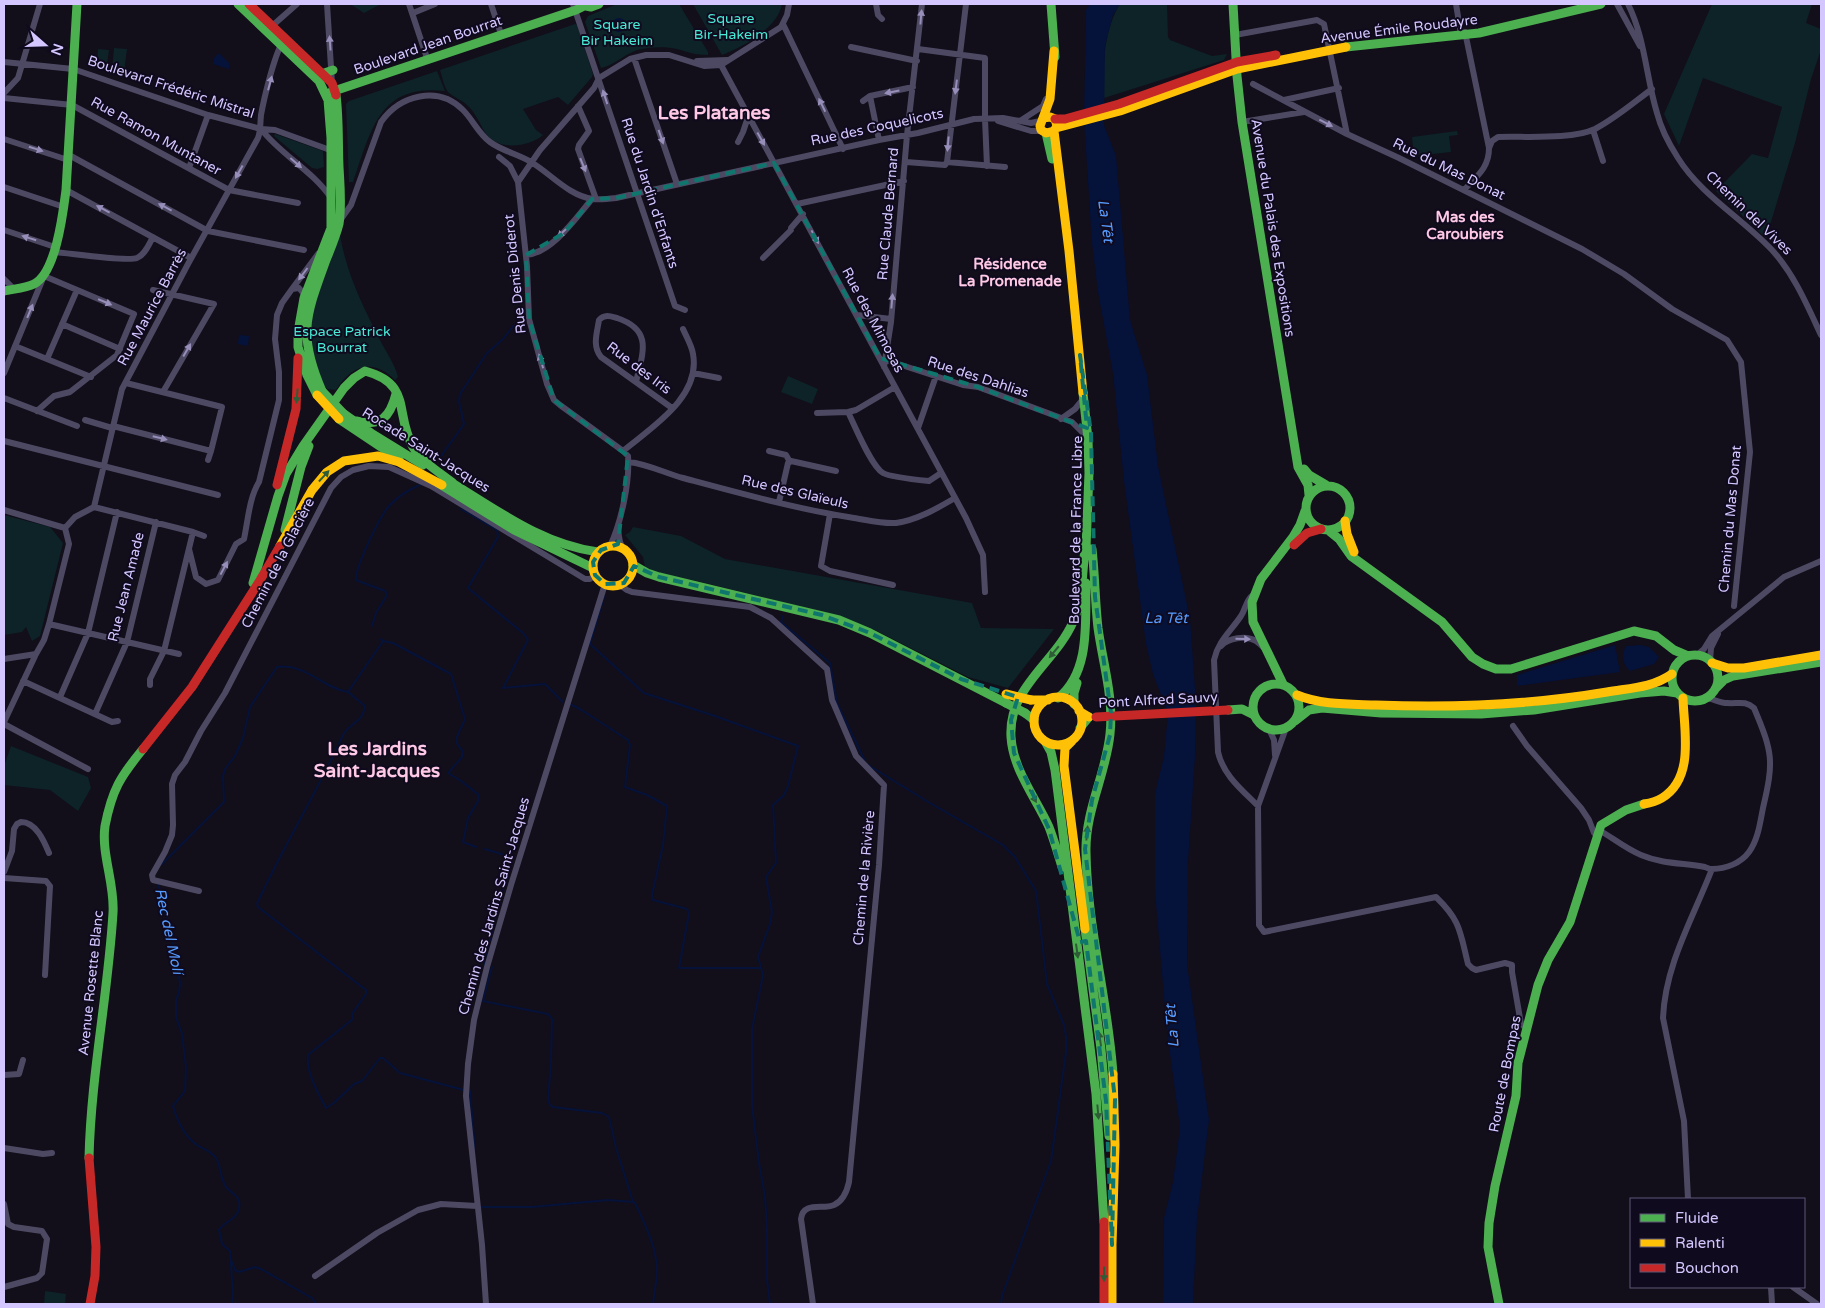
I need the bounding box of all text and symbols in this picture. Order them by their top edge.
one-way arrow [917,9,925,25]
park label: Square Bir-Hakeim [694,10,768,43]
street label: Boulevard Jean Bourrat [352,11,505,78]
street label: Avenue Émile Roudayre [1319,11,1479,47]
park label: Square Bir Hakeim [581,16,653,49]
north arrow [20,20,70,70]
one-way arrow [326,35,334,51]
text: N [47,41,67,57]
street label: Boulevard Frédéric Mistral [85,52,257,122]
one-way arrow [266,75,274,90]
one-way arrow [952,79,960,95]
one-way arrow [883,88,899,96]
one-way arrow [601,89,609,104]
street label: Rue Ramon Muntaner [88,93,225,179]
one-way arrow [818,98,826,112]
district label: Les Platanes [658,102,770,124]
street label: Rue des Coquelicots [809,105,945,149]
street label: Rue du Jardin d'Enfants [618,115,683,271]
street label: Avenue du Palais des Expositions [1247,118,1299,339]
one-way arrow [1319,119,1333,127]
one-way arrow [658,130,666,145]
one-way arrow [757,132,765,147]
street label: Rue du Mas Donat [1390,134,1509,204]
one-way arrow [944,136,952,152]
one-way arrow [29,146,44,154]
street label: Rue Claude Bernard [874,147,902,281]
one-way arrow [289,157,301,169]
one-way arrow [580,158,587,173]
one-way arrow [234,165,243,179]
street label: Chemin del Vives [1702,167,1796,259]
water label: La Têt [1094,198,1118,246]
one-way arrow [158,203,172,212]
one-way arrow [96,205,109,214]
district label: Mas des Caroubiers [1426,208,1504,243]
street label: Rue Denis Diderot [500,213,530,335]
one-way arrow [558,226,570,238]
one-way arrow [810,230,819,243]
one-way arrow [22,234,37,242]
street label: Rue Maurice Barrès [114,245,190,369]
district label: Résidence La Promenade [958,255,1062,290]
street label: Rue des Mimosas [838,264,908,376]
one-way arrow [298,267,309,280]
one-way arrow [889,293,897,309]
one-way arrow [98,298,112,306]
one-way arrow [26,304,34,318]
park label: Espace Patrick Bourrat [293,323,391,356]
street label: Rue des Iris [603,338,675,398]
one-way arrow [183,343,192,357]
street label: Rue des Dahlias [925,353,1031,401]
one-way arrow [536,354,544,369]
one-way arrow [293,388,301,404]
street label: Rocade Saint-Jacques [359,404,493,496]
one-way arrow [152,434,167,442]
street label: Boulevard de la France Libre [1066,436,1086,624]
street label: Chemin du Mas Donat [1715,444,1745,593]
one-way arrow [318,471,330,483]
street label: Rue des Glaïeuls [740,471,850,513]
street label: Chemin de la Glacière [238,495,318,631]
street label: Rue Jean Amade [104,530,148,644]
one-way arrow [220,561,228,576]
water label: La Têt [1144,609,1190,627]
one-way arrow [1235,635,1251,643]
one-way arrow [1049,645,1060,658]
street label: Pont Alfred Sauvy [1098,688,1219,712]
district label: Les Jardins Saint-Jacques [314,738,440,783]
one-way arrow [1029,789,1037,803]
street label: Chemin des Jardins Saint-Jacques [455,795,533,1017]
street label: Chemin de la Rivière [850,810,878,946]
one-way arrow [1083,824,1091,840]
water label: Rec del Molí [151,886,188,979]
street label: Avenue Rosette Blanc [75,910,107,1056]
one-way arrow [1073,943,1081,959]
water label: La Têt [1161,1001,1183,1048]
street label: Route de Bompas [1485,1014,1525,1134]
one-way arrow [1095,1031,1103,1047]
one-way arrow [1094,1104,1102,1120]
legend [1630,1198,1805,1288]
text: Fluide [1675,1209,1719,1227]
text: Ralenti [1675,1234,1725,1252]
text: Bouchon [1675,1259,1739,1277]
one-way arrow [1100,1267,1108,1283]

